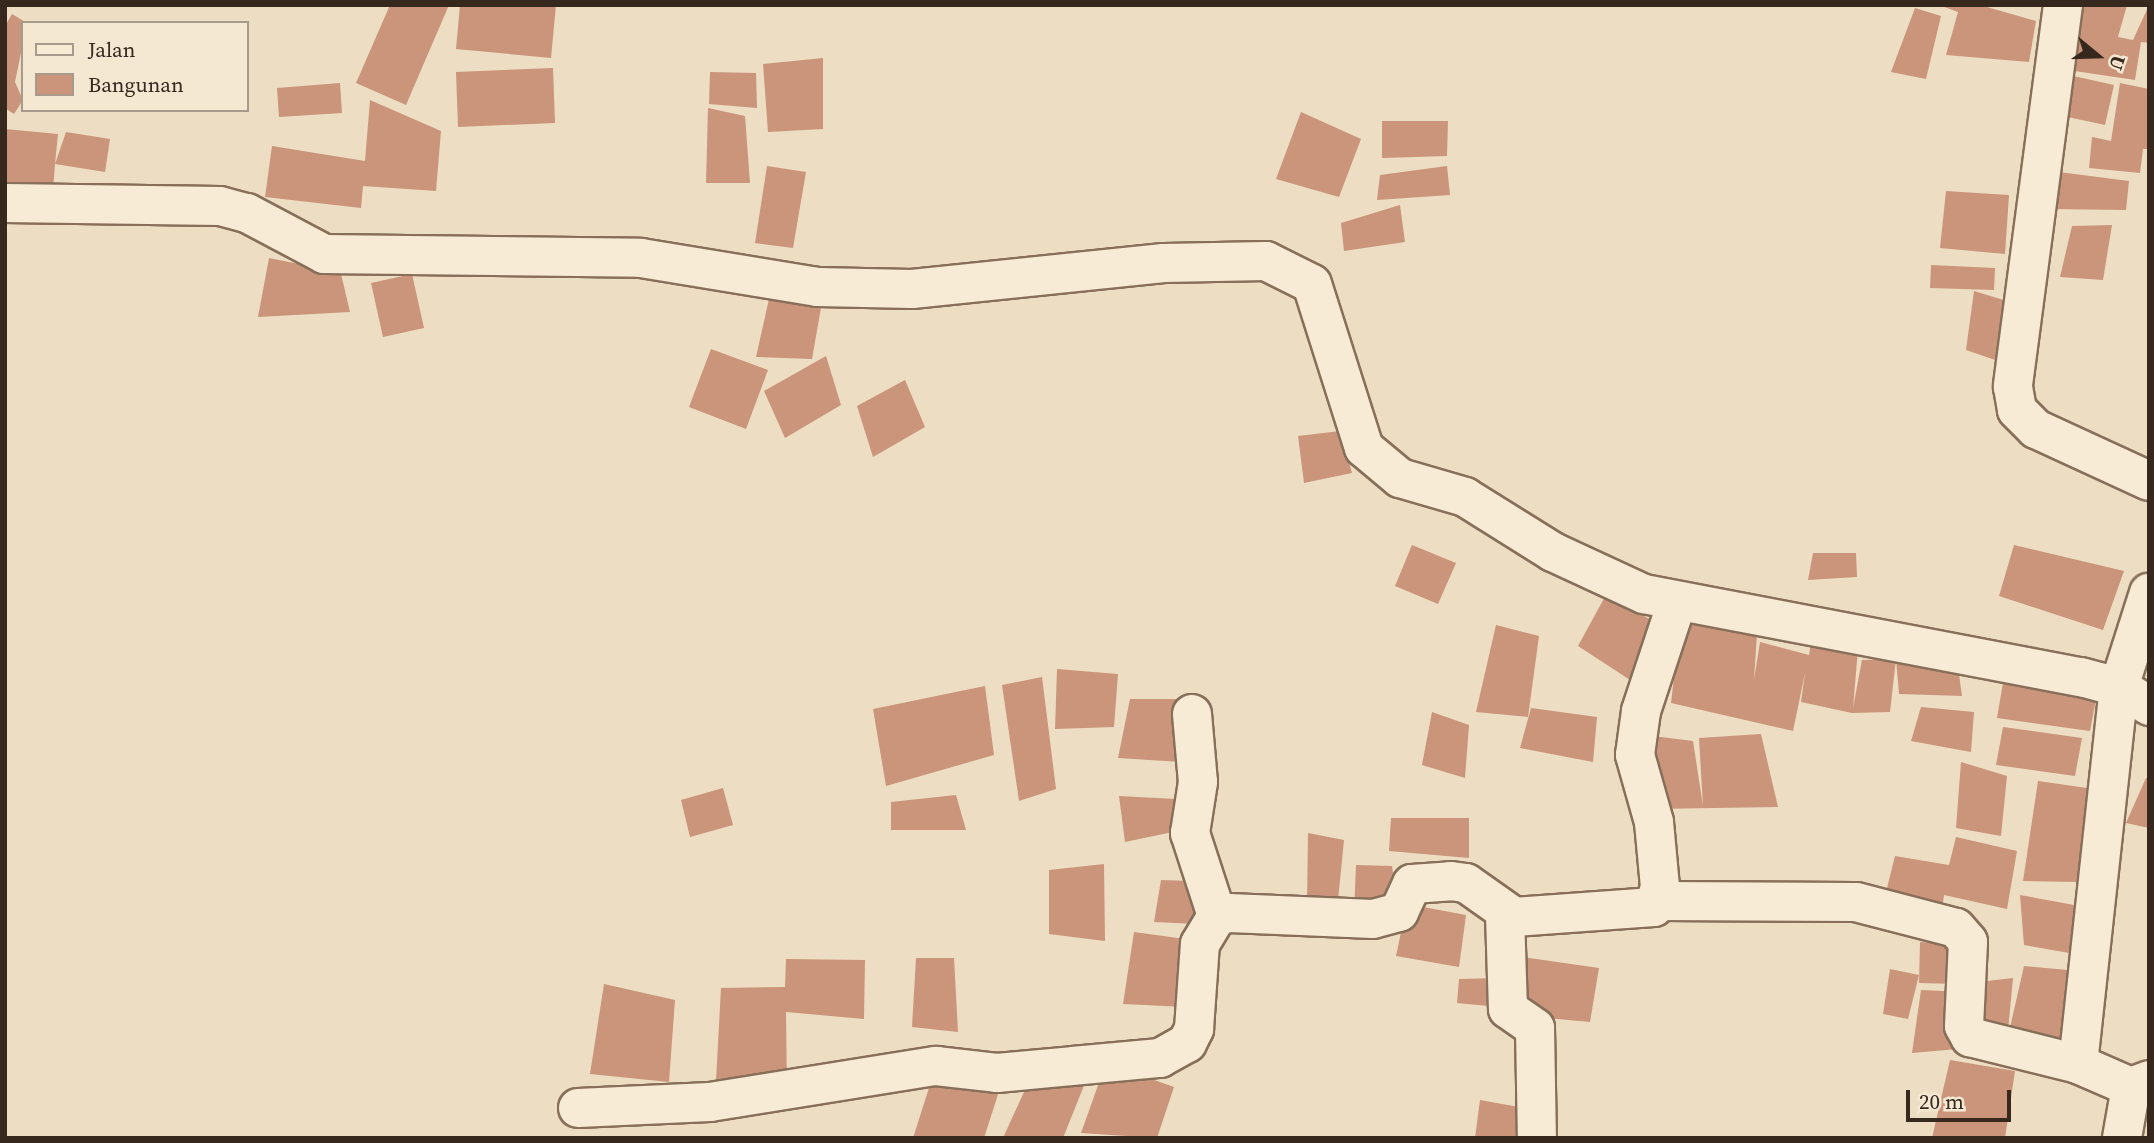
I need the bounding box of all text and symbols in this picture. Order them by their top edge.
legend [21,21,248,112]
north arrow [2063,21,2133,91]
text: Jalan [88,35,135,64]
text: U [2103,52,2132,74]
text: Bangunan [88,70,184,99]
scale bar [1909,1076,2014,1120]
text: 20 m [1919,1087,1964,1116]

